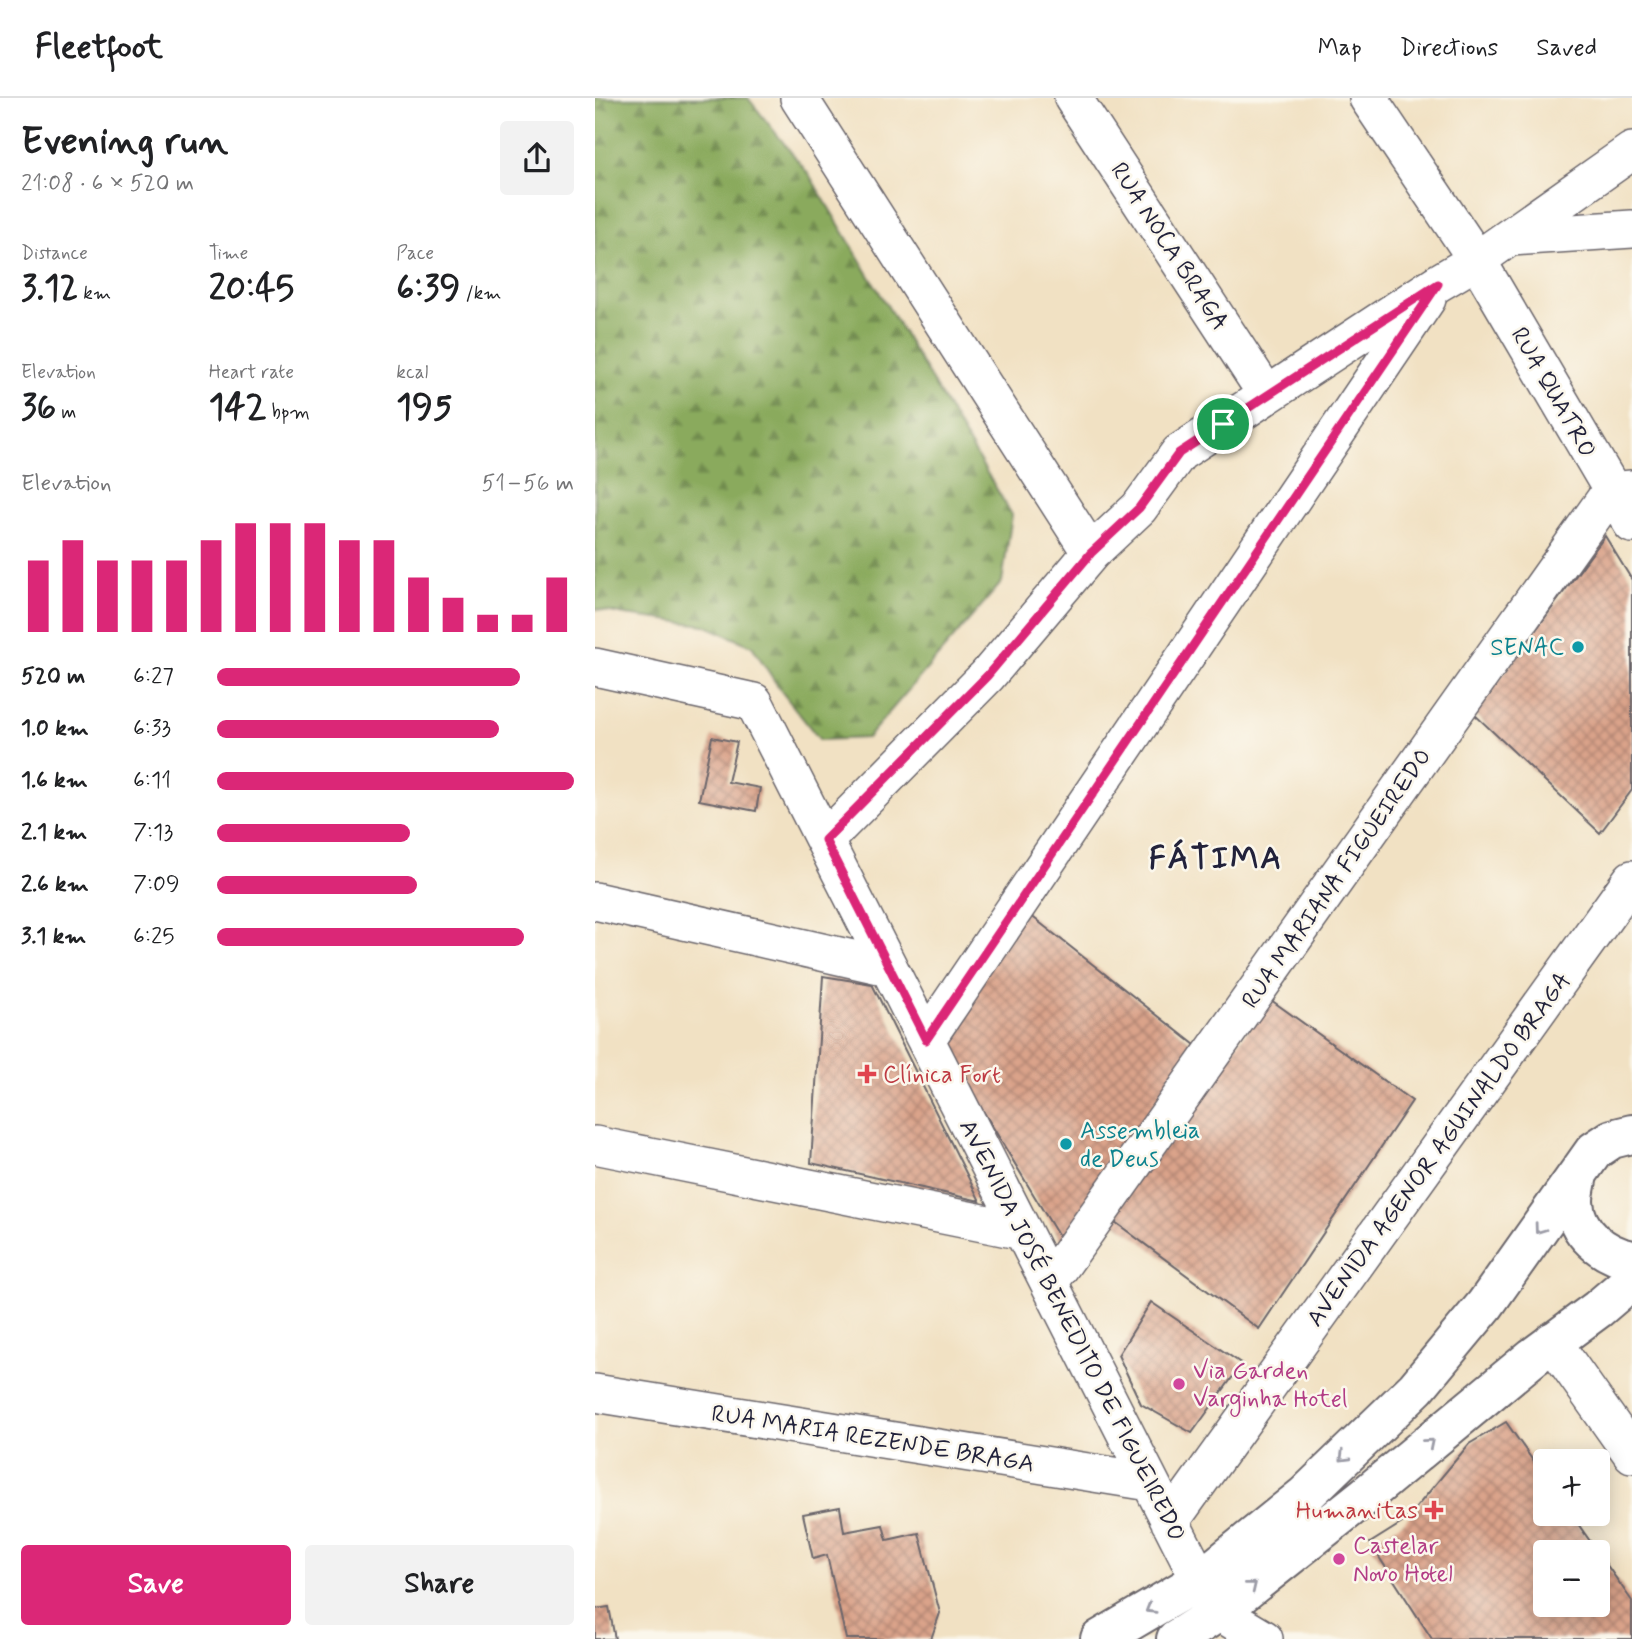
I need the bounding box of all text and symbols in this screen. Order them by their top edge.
text: Fleetfoot [35,26,163,70]
text: Map [1318,33,1362,64]
text: Directions [1400,33,1498,64]
text: Saved [1536,33,1597,64]
text: Evening run [21,118,228,167]
button: share [500,121,574,195]
street label: RUA NOCA BRAGA [1103,157,1235,337]
text: 21:08 · 6 × 520 m [21,169,194,199]
text: Distance [21,241,88,266]
text: Time [209,241,248,266]
text: Pace [396,241,434,266]
text: 3.12 [21,266,78,312]
text: 20:45 [209,266,294,312]
text: 6:39 [396,266,460,312]
text: km [78,281,111,306]
text: /km [460,281,501,306]
street label: RUA QUATRO [1503,322,1603,464]
text: Elevation [21,360,96,385]
text: Heart rate [209,360,294,385]
text: kcal [396,360,428,385]
text: 36 [21,385,56,431]
text: 142 [209,385,266,431]
text: 195 [396,385,452,431]
pin [1193,394,1253,454]
text: m [56,400,76,425]
text: bpm [266,400,310,425]
icon: arrive [1204,405,1242,443]
text: Elevation [21,469,112,499]
text: 51–56 m [482,469,574,499]
place label: SENAC [1490,633,1564,664]
marker: SENAC [1570,639,1586,655]
text: 520 m [21,662,85,692]
text: 6:27 [133,662,174,692]
text: 1.0 km [21,714,89,744]
text: 6:33 [133,714,171,744]
street label: RUA MARIANA FIGUEIREDO [1235,743,1439,1015]
text: 1.6 km [21,766,88,796]
text: 6:11 [133,766,171,796]
text: 2.1 km [21,818,87,848]
text: 7:13 [133,818,173,848]
district label: FÁTIMA [1149,838,1283,880]
text: 2.6 km [21,870,89,900]
text: 7:09 [133,870,180,900]
text: 3.1 km [21,922,86,952]
text: 6:25 [133,922,174,952]
street label: AVENIDA AGENOR AGUINALDO BRAGA [1300,967,1578,1333]
place label: Clínica Fort [883,1060,1001,1091]
marker: Clínica Fort [857,1064,877,1084]
street label: AVENIDA JOSÉ BENEDITO DE FIGUEIREDO [951,1114,1194,1547]
place label: Assembleia de Deus [1080,1116,1200,1175]
marker: Assembleia de Deus [1058,1136,1074,1152]
one-way arrow [1535,1221,1547,1234]
place label: Via Garden Varginha Hotel [1193,1356,1348,1417]
marker: Via Garden Varginha Hotel [1171,1376,1187,1392]
street label: RUA MARIA REZENDE BRAGA [709,1399,1036,1480]
one-way arrow [1421,1439,1434,1451]
one-way arrow [1339,1449,1352,1462]
map controls [1533,1449,1610,1617]
button: + [1533,1449,1610,1526]
place label: Humanitas [1296,1496,1418,1527]
marker: Humanitas [1424,1500,1444,1520]
place label: Castelar Novo Hotel [1353,1531,1453,1590]
button: − [1533,1540,1610,1617]
button: Save [21,1545,291,1625]
button: Share [305,1545,574,1625]
marker: Castelar Novo Hotel [1331,1551,1347,1567]
one-way arrow [1245,1582,1257,1595]
one-way arrow [1145,1601,1158,1614]

